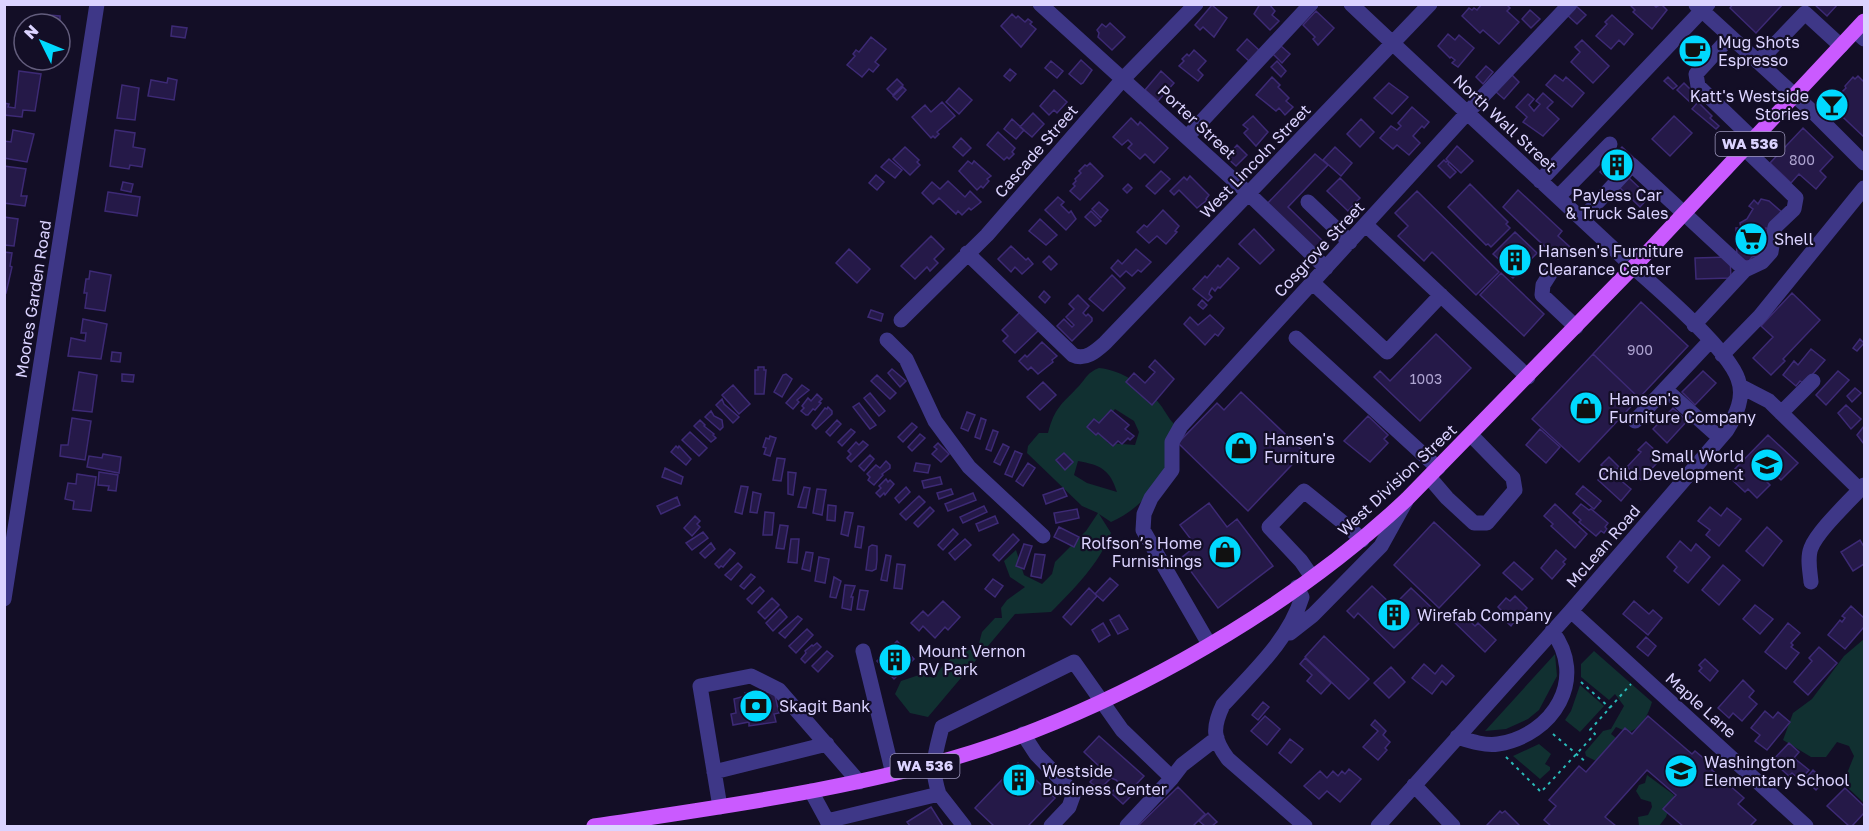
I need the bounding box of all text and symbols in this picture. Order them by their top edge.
north arrow [12,12,72,72]
text: N [20,20,42,43]
place label: Mug Shots Espresso [1718,32,1800,70]
cafe icon: Mug Shots Espresso [1677,33,1713,69]
street label: North Wall Street [1449,70,1561,176]
street label: Porter Street [1154,81,1240,163]
place label: Katt's Westside Stories [1690,86,1809,124]
bar icon: Katt's Westside Stories [1814,87,1850,123]
street label: Cascade Street [990,100,1082,202]
street label: West Lincoln Street [1195,100,1315,222]
road number: WA 536 [1716,132,1784,156]
building icon: Payless Car & Truck Sales [1599,147,1635,183]
house number: 800 [1789,151,1815,168]
place label: Payless Car & Truck Sales [1566,185,1668,223]
street label: Cosgrove Street [1270,197,1368,301]
street label: Moores Garden Road [11,219,55,379]
supermarket icon: Shell [1733,221,1769,257]
place label: Shell [1774,229,1814,249]
place label: Hansen's Furniture Clearance Center [1538,241,1684,279]
building icon: Hansen's Furniture Clearance Center [1497,242,1533,278]
house number: 900 [1627,341,1653,358]
house number: 1003 [1410,370,1442,387]
place label: Hansen's Furniture Company [1609,389,1756,427]
shop icon: Hansen's Furniture Company [1568,390,1604,426]
street label: West Division Street [1333,420,1461,540]
place label: Hansen's Furniture [1264,429,1335,467]
shop icon: Hansen's Furniture [1223,430,1259,466]
place label: Small World Child Development [1598,446,1744,484]
school or university icon: Small World Child Development [1749,447,1785,483]
street label: McLean Road [1562,501,1644,591]
place label: Rolfson’s Home Furnishings [1081,533,1202,571]
shop icon: Rolfson’s Home Furnishings [1207,534,1243,570]
building icon: Wirefab Company [1376,597,1412,633]
place label: Wirefab Company [1417,605,1552,625]
place label: Mount Vernon RV Park [918,641,1026,679]
building icon: Mount Vernon RV Park [877,642,913,678]
street label: Maple Lane [1661,668,1741,742]
bank icon: Skagit Bank [738,688,774,724]
place label: Skagit Bank [779,696,870,716]
place label: Washington Elementary School [1704,752,1849,790]
school or university icon: Washington Elementary School [1663,753,1699,789]
road number: WA 536 [890,754,960,778]
place label: Westside Business Center [1042,761,1167,799]
building icon: Westside Business Center [1001,762,1037,798]

